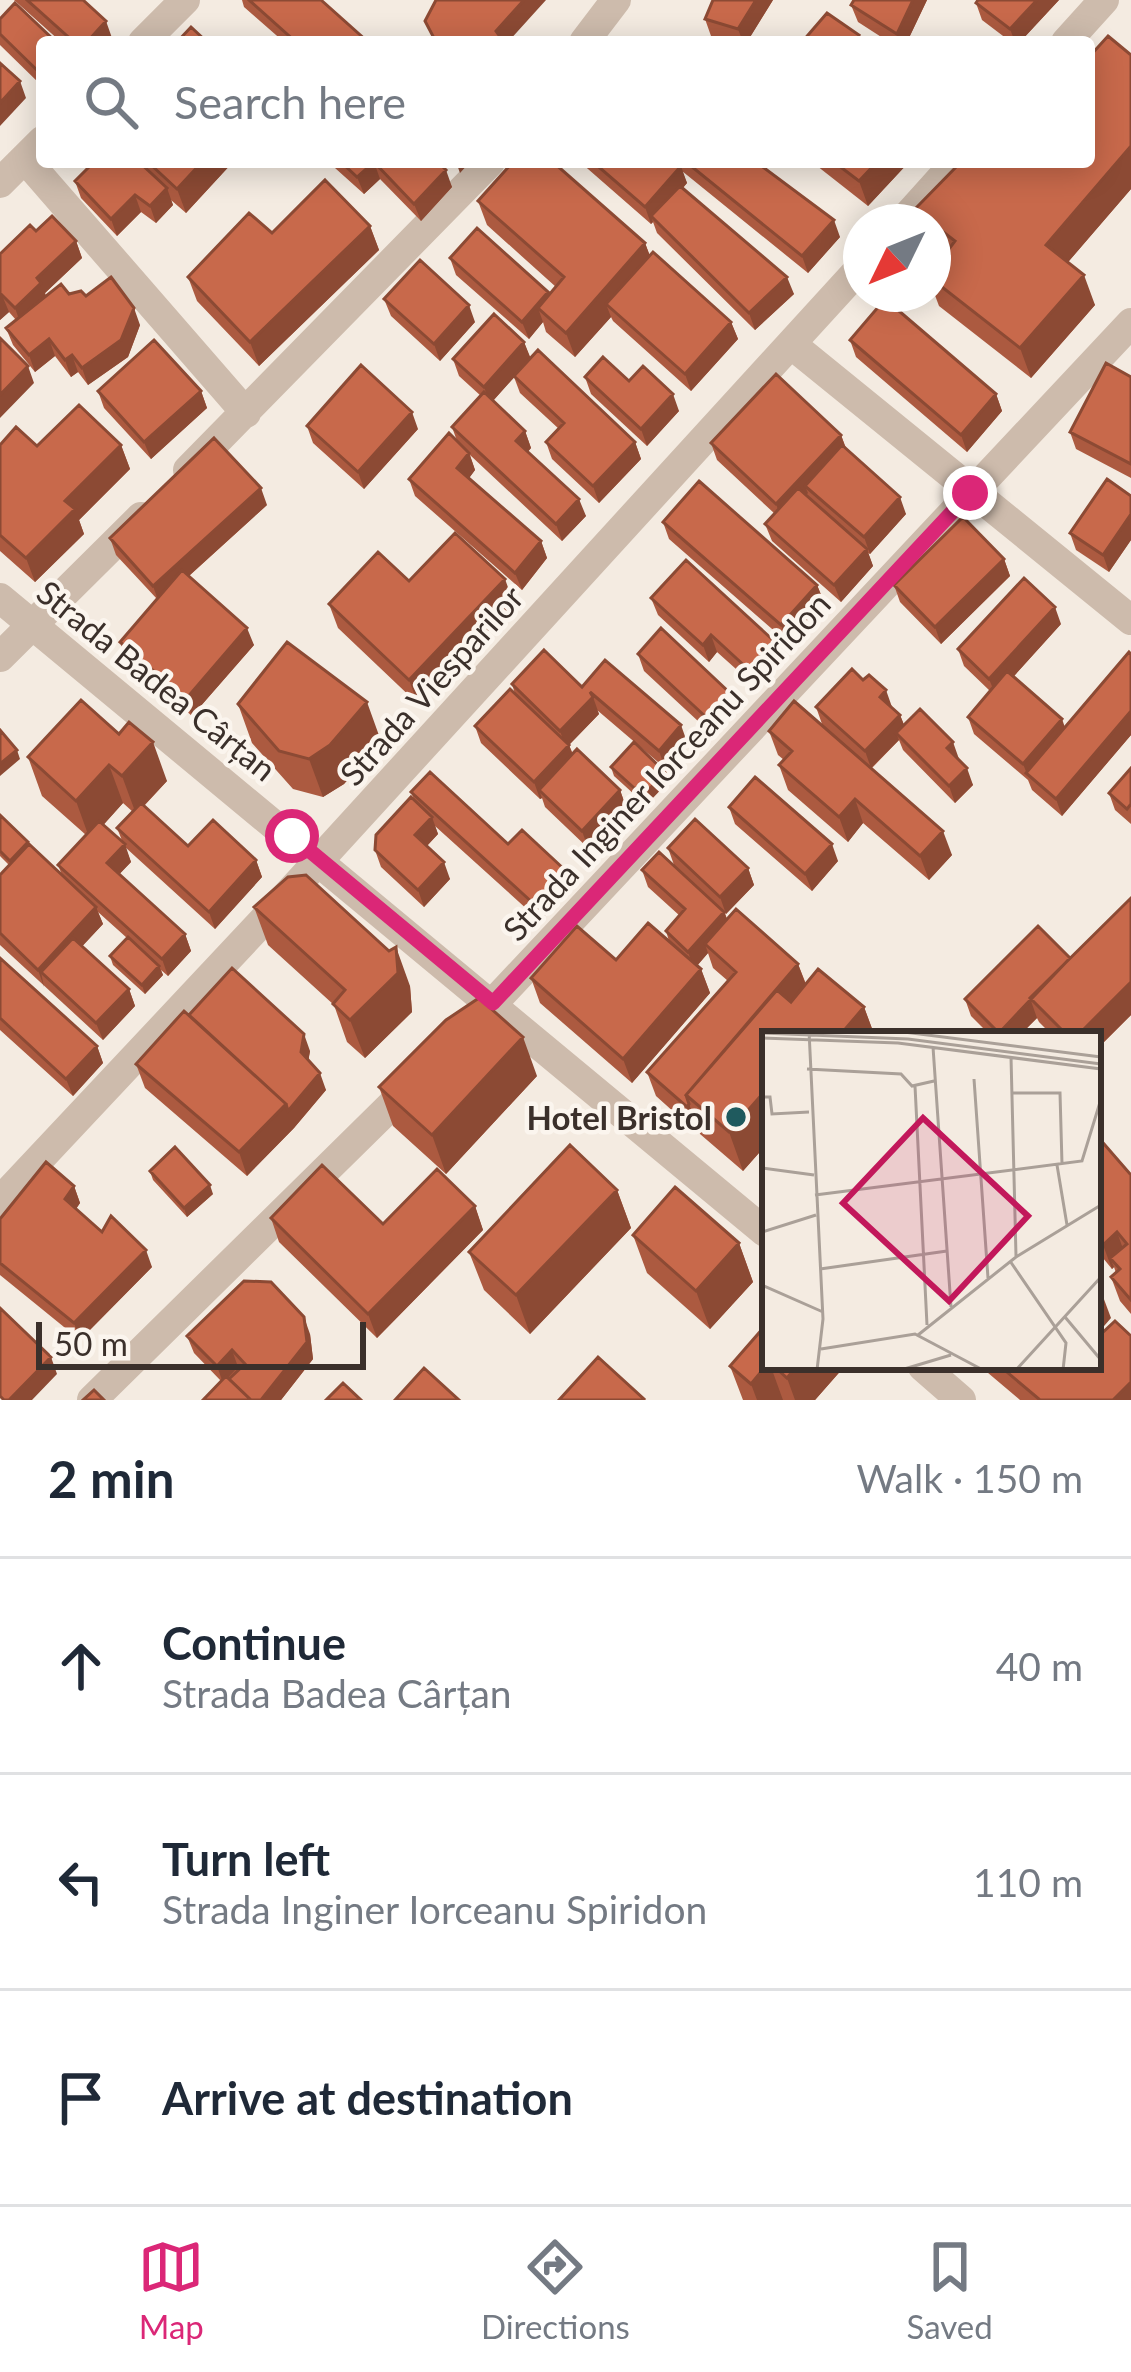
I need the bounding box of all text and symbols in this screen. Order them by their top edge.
search box [36,36,1095,168]
icon: search [78,69,144,135]
text: Search here [174,75,406,129]
north arrow [843,204,951,312]
route end [943,466,997,520]
street label: Strada Badea Cârțan [29,571,285,789]
street label: Strada Viesparilor [331,577,531,793]
street label: Strada Inginer Iorceanu Spiridon [494,584,838,948]
route start [265,809,319,863]
inset map [762,1031,1101,1370]
place label: Hotel Bristol [527,1097,712,1137]
marker: Hotel Bristol [723,1104,749,1130]
scale bar [36,1316,366,1369]
text: 50 m [54,1323,128,1363]
text: 2 min [48,1448,174,1509]
text: Walk · 150 m [856,1455,1083,1501]
text: Continue [162,1616,346,1670]
icon: ahead [48,1633,114,1699]
text: 40 m [996,1643,1083,1689]
text: Strada Badea Cârțan [162,1670,512,1716]
text: Turn left [162,1832,330,1886]
icon: left [48,1849,114,1915]
text: 110 m [973,1859,1083,1905]
text: Strada Inginer Iorceanu Spiridon [162,1886,707,1932]
icon: arrive [48,2065,114,2131]
text: Arrive at destination [162,2071,573,2125]
tab: Map [138,2234,204,2346]
tab: Directions [481,2234,630,2346]
tab: Saved [906,2234,993,2346]

